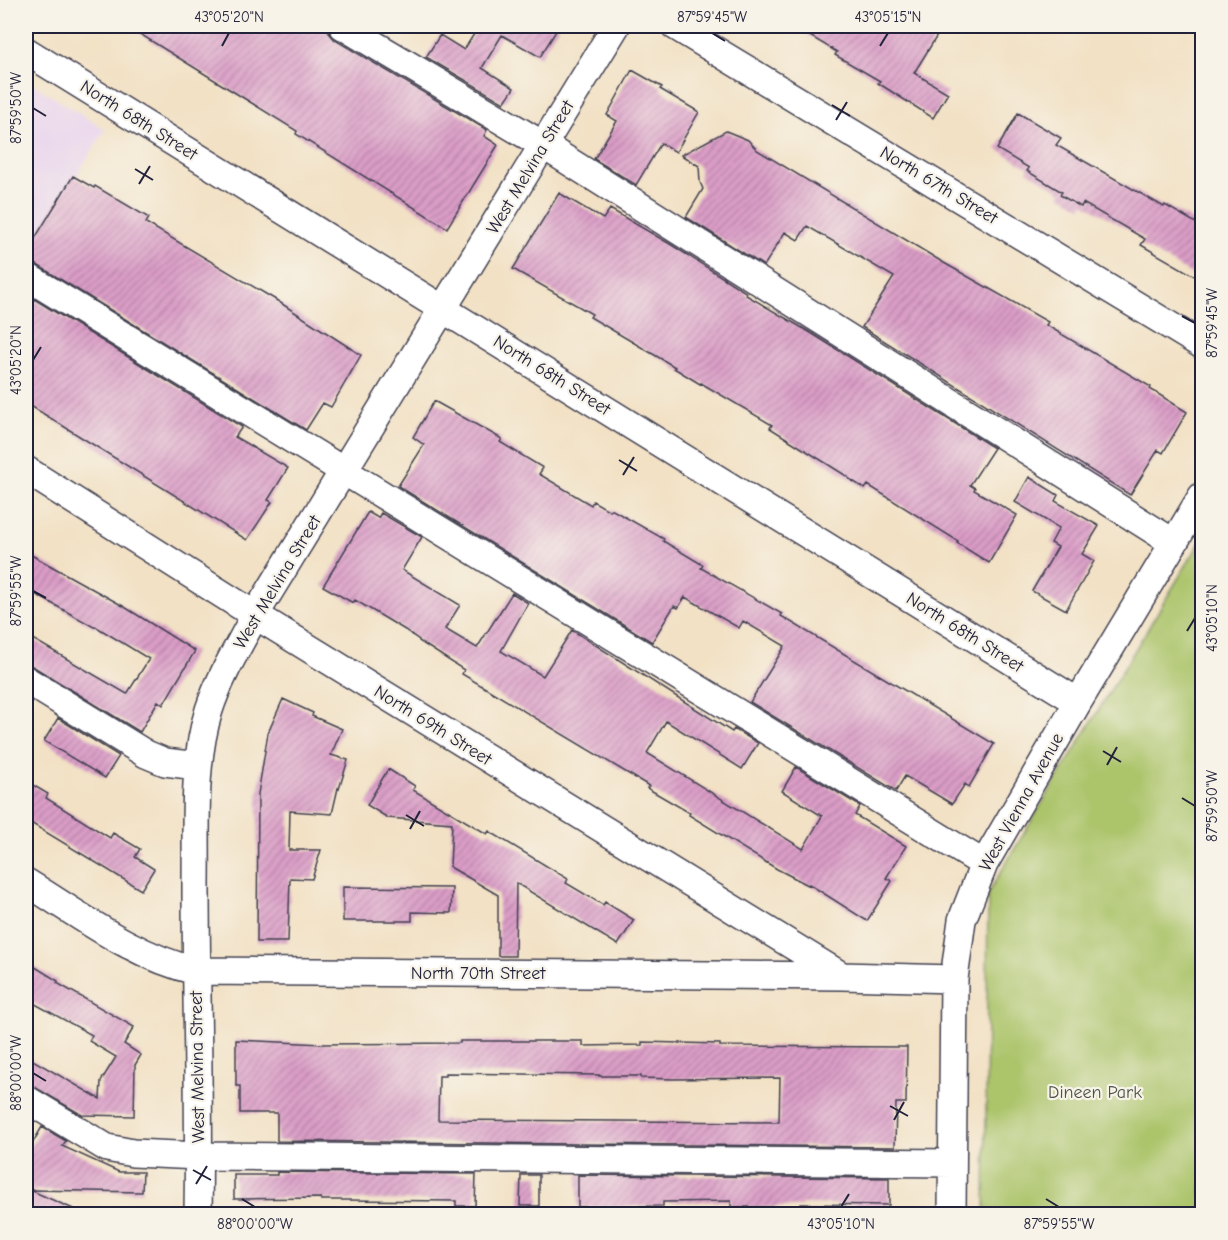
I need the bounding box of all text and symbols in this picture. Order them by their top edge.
text: 43°05'20"N [194,8,264,26]
text: 87°59'45"W [677,8,747,26]
text: 43°05'15"N [855,8,921,26]
text: 87°59'50"W [7,72,25,144]
street label: North 68th Street [76,76,202,165]
street label: West Melvina Street [482,96,579,238]
street label: North 67th Street [876,142,1002,229]
text: 87°59'45"W [1203,288,1221,358]
text: 43°05'20"N [7,325,25,395]
street label: North 68th Street [489,331,615,420]
street label: West Melvina Street [229,511,326,653]
text: 87°59'55"W [7,556,25,626]
text: 43°05'10"N [1203,584,1221,652]
street label: North 68th Street [902,588,1028,677]
street label: North 69th Street [370,681,496,770]
street label: West Vienna Avenue [975,729,1068,875]
text: 87°59'50"W [1203,770,1221,842]
street label: North 70th Street [411,963,546,984]
street label: West Melvina Street [186,990,209,1143]
text: 88°00'00"W [7,1035,25,1111]
park label: Dineen Park [1048,1082,1142,1103]
text: 88°00'00"W [217,1215,293,1233]
text: 43°05'10"N [807,1215,875,1233]
text: 87°59'55"W [1024,1215,1094,1233]

